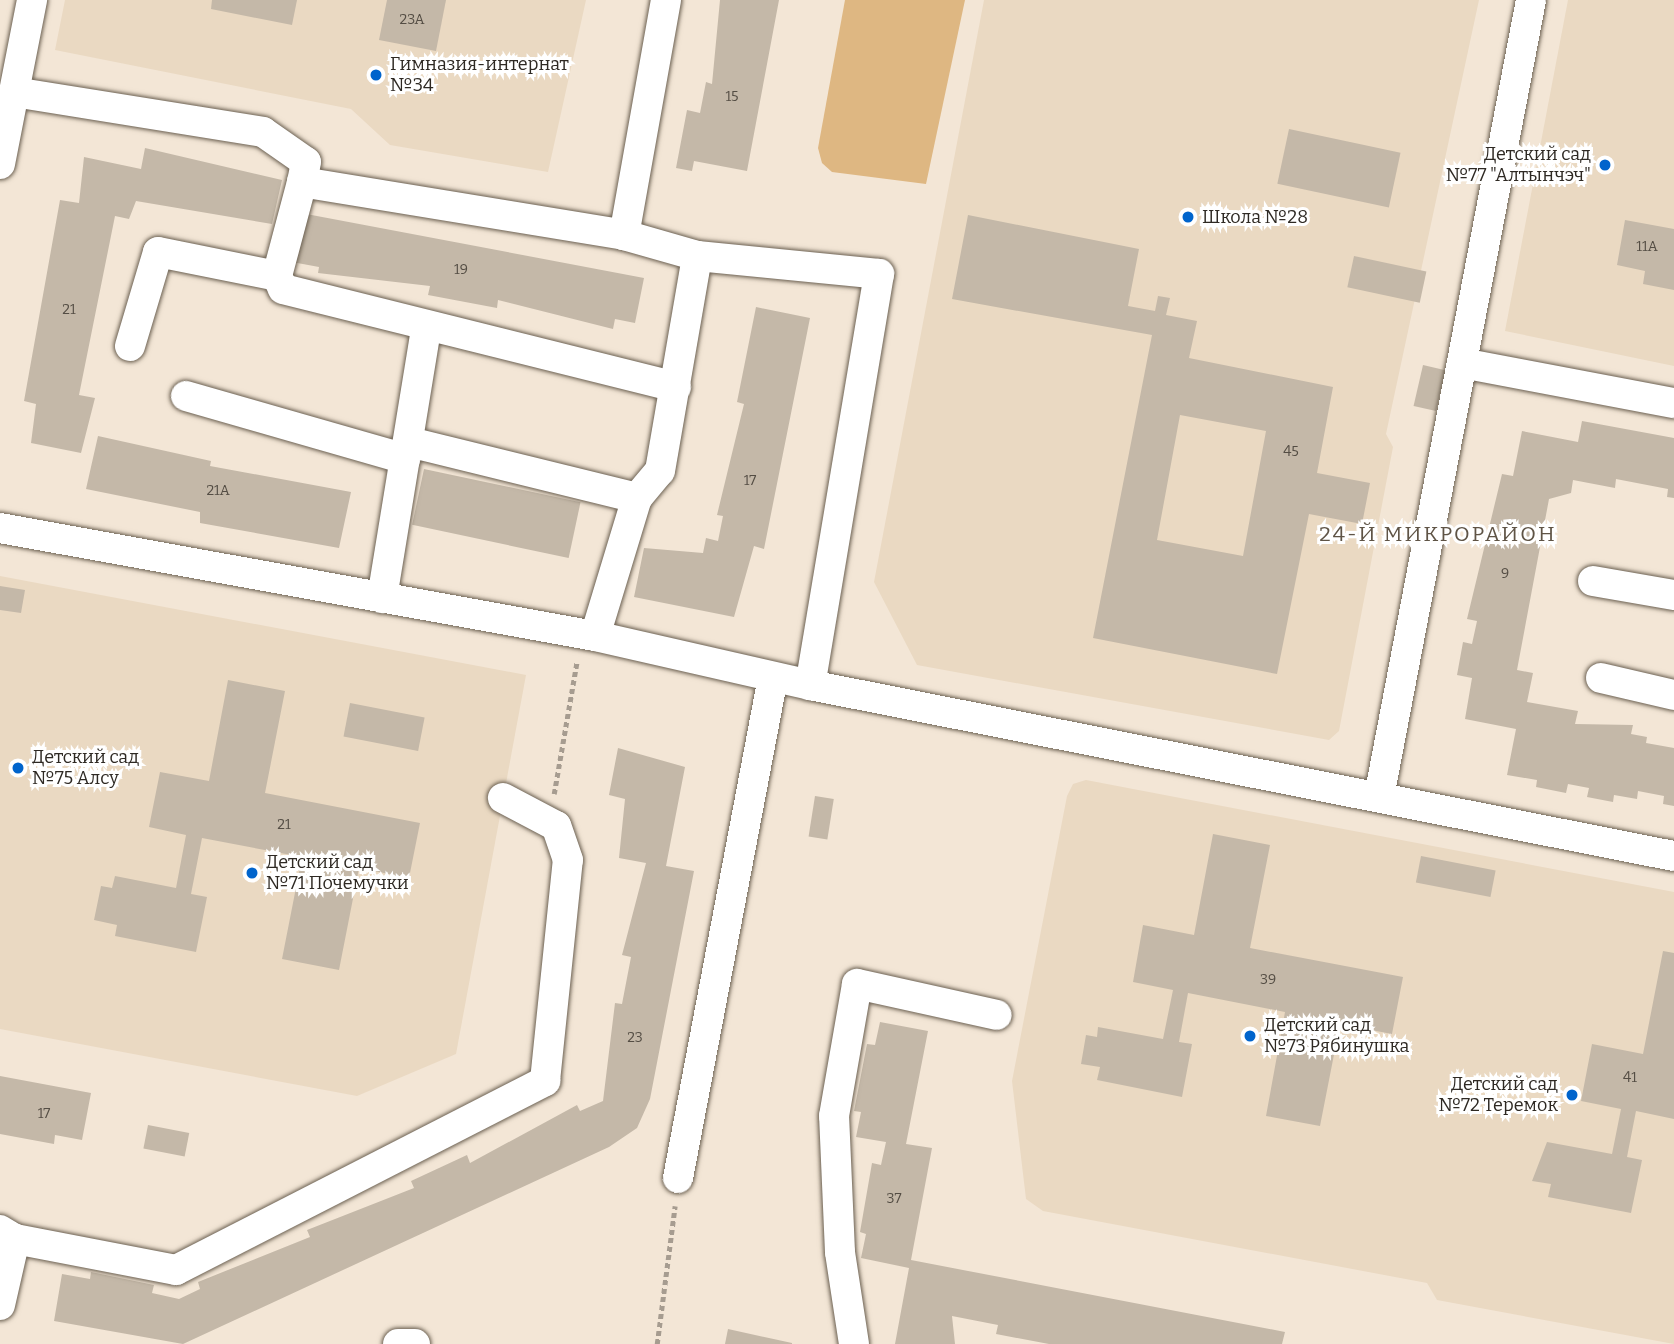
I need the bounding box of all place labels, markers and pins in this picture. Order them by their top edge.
place label: Гимназия-интернат №34 [390,54,569,96]
marker: Гимназия-интернат №34 [368,67,384,83]
place label: Детский сад №77 "Алтынчэч" [1446,144,1591,186]
marker: Детский сад №77 "Алтынчэч" [1597,157,1613,173]
place label: Школа №28 [1202,206,1308,228]
marker: Школа №28 [1180,209,1196,225]
place label: Детский сад №75 Алсу [32,747,139,790]
marker: Детский сад №75 Алсу [10,760,26,776]
place label: Детский сад №71 Почемучки [266,852,409,894]
marker: Детский сад №71 Почемучки [244,865,260,881]
place label: Детский сад №73 Рябинушка [1264,1015,1409,1058]
marker: Детский сад №73 Рябинушка [1242,1028,1258,1044]
place label: Детский сад №72 Теремок [1438,1074,1558,1116]
marker: Детский сад №72 Теремок [1564,1087,1580,1103]

